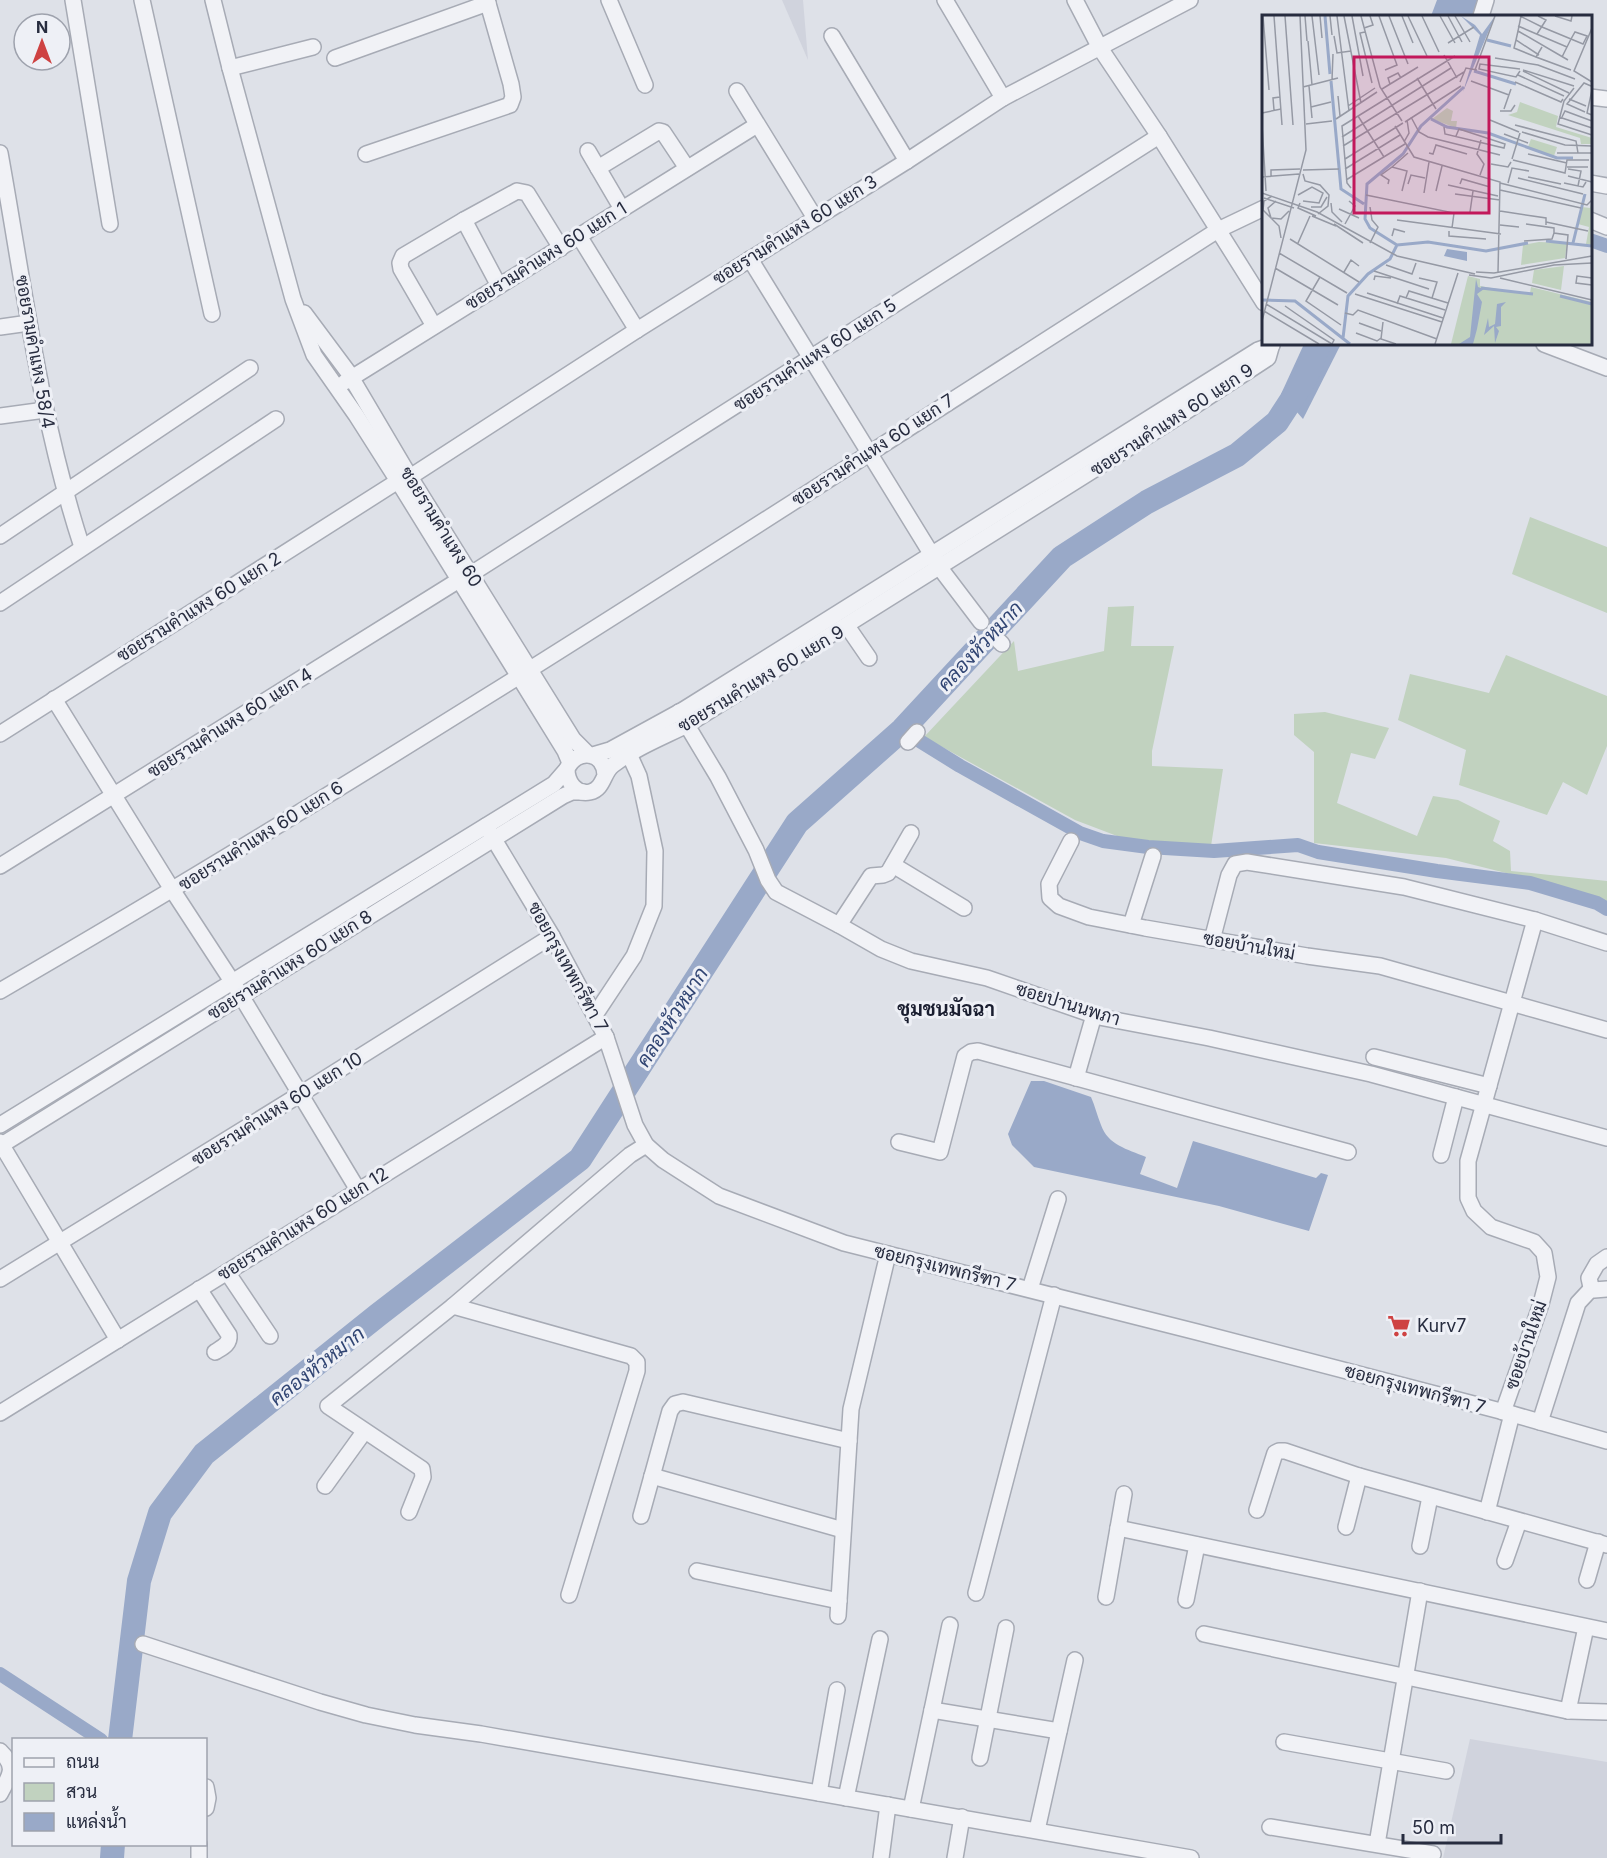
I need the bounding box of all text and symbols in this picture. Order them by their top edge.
north arrow [12,12,72,72]
inset map [1262,15,1592,345]
text: N [36,17,48,37]
street label: ซอยรามคำแหง 60 แยก 3 [709,170,881,289]
street label: ซอยรามคำแหง 60 แยก 1 [461,197,630,314]
street label: ซอยรามคำแหง 58/4 [12,274,59,430]
street label: ซอยรามคำแหง 60 แยก 5 [729,294,900,415]
street label: ซอยรามคำแหง 60 แยก 9 [1086,359,1257,480]
street label: ซอยรามคำแหง 60 แยก 7 [788,389,958,510]
street label: ซอยรามคำแหง 60 [396,463,487,591]
street label: ซอยรามคำแหง 60 แยก 2 [113,547,285,666]
water label: คลองหัวหมาก [932,596,1028,696]
street label: ซอยรามคำแหง 60 แยก 9 [674,621,848,737]
street label: ซอยรามคำแหง 60 แยก 4 [143,663,316,782]
street label: ซอยรามคำแหง 60 แยก 6 [175,776,347,895]
street label: ซอยกรุงเทพกรีฑา 7 [522,897,615,1036]
street label: ซอยรามคำแหง 60 แยก 8 [204,905,376,1024]
street label: ซอยบ้านใหม่ [1201,925,1297,964]
water label: คลองหัวหมาก [631,963,713,1071]
street label: ซอยปานนพภา [1013,978,1123,1029]
district label: ชุมชนมัจฉา [897,996,995,1024]
street label: ซอยรามคำแหง 60 แยก 10 [187,1047,366,1170]
street label: ซอยรามคำแหง 60 แยก 12 [214,1162,392,1285]
street label: ซอยกรุงเทพกรีฑา 7 [872,1238,1019,1297]
street label: ซอยบ้านใหม่ [1499,1297,1551,1392]
supermarket icon: Kurv7 [1386,1313,1412,1339]
place label: Kurv7 [1417,1315,1467,1336]
water label: คลองหัวหมาก [265,1322,369,1410]
street label: ซอยกรุงเทพกรีฑา 7 [1342,1358,1489,1419]
legend [12,1738,207,1846]
text: ถนน [66,1751,99,1772]
text: สวน [66,1781,97,1802]
text: แหล่งน้ำ [66,1806,127,1832]
scale bar [1403,1807,1500,1845]
text: 50 m [1412,1817,1455,1838]

